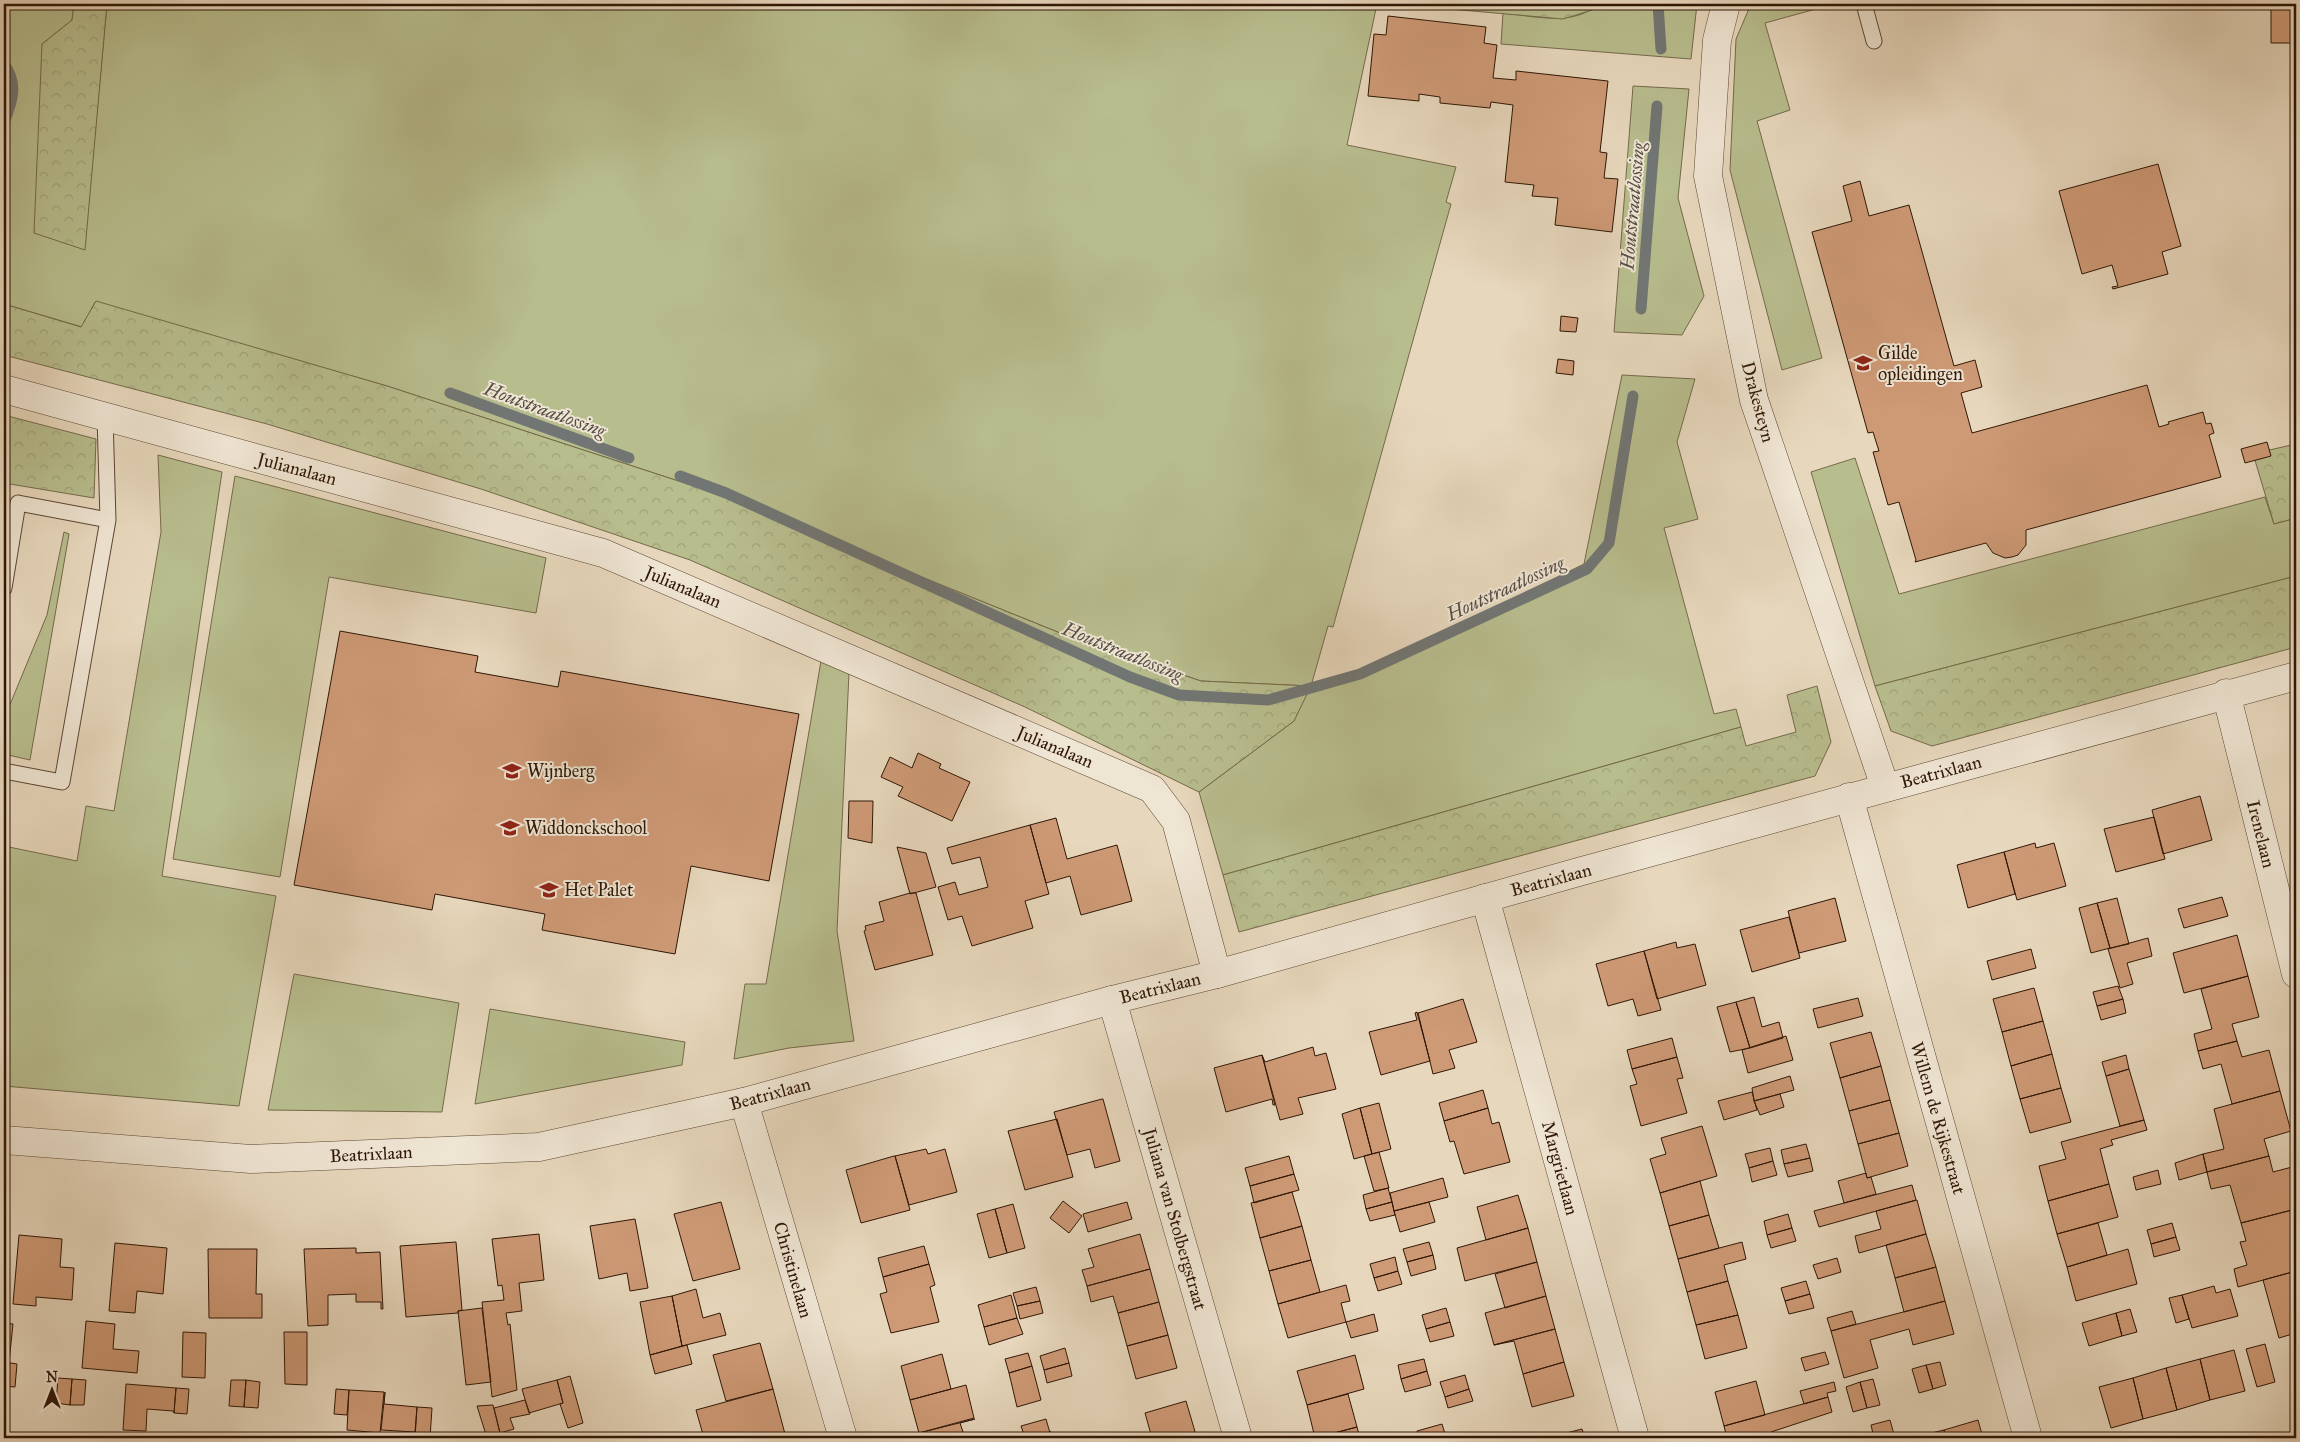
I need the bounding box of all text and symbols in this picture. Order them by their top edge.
water label: Houtstraatlossing [1615,139,1650,272]
place label: Gilde opleidingen [1878,342,1963,386]
school or university icon: Gilde opleidingen [1852,352,1874,374]
street label: Drakesteyn [1737,359,1779,445]
water label: Houtstraatlossing [480,376,611,443]
street label: Julianalaan [253,447,339,491]
water label: Houtstraatlossing [1441,550,1570,626]
street label: Julianalaan [639,560,725,614]
water label: Houtstraatlossing [1058,616,1188,687]
street label: Julianalaan [1011,720,1097,774]
street label: Beatrixlaan [1898,751,1984,793]
school or university icon: Wijnberg [501,760,523,782]
place label: Wijnberg [527,760,595,783]
street label: Irenelaan [2242,798,2280,870]
school or university icon: Widdonckschool [499,817,521,839]
place label: Widdonckschool [525,817,647,839]
street label: Beatrixlaan [1508,859,1594,901]
school or university icon: Het Palet [538,879,560,901]
place label: Het Palet [564,879,634,901]
street label: Beatrixlaan [1117,967,1203,1009]
street label: Willem de Rijkestraat [1906,1039,1970,1197]
street label: Beatrixlaan [727,1073,813,1115]
street label: Margrietlaan [1536,1118,1583,1218]
street label: Juliana van Stolbergstraat [1137,1124,1212,1313]
street label: Beatrixlaan [329,1141,413,1167]
street label: Christinelaan [769,1219,817,1321]
north arrow [28,1364,78,1414]
text: N [46,1369,58,1386]

